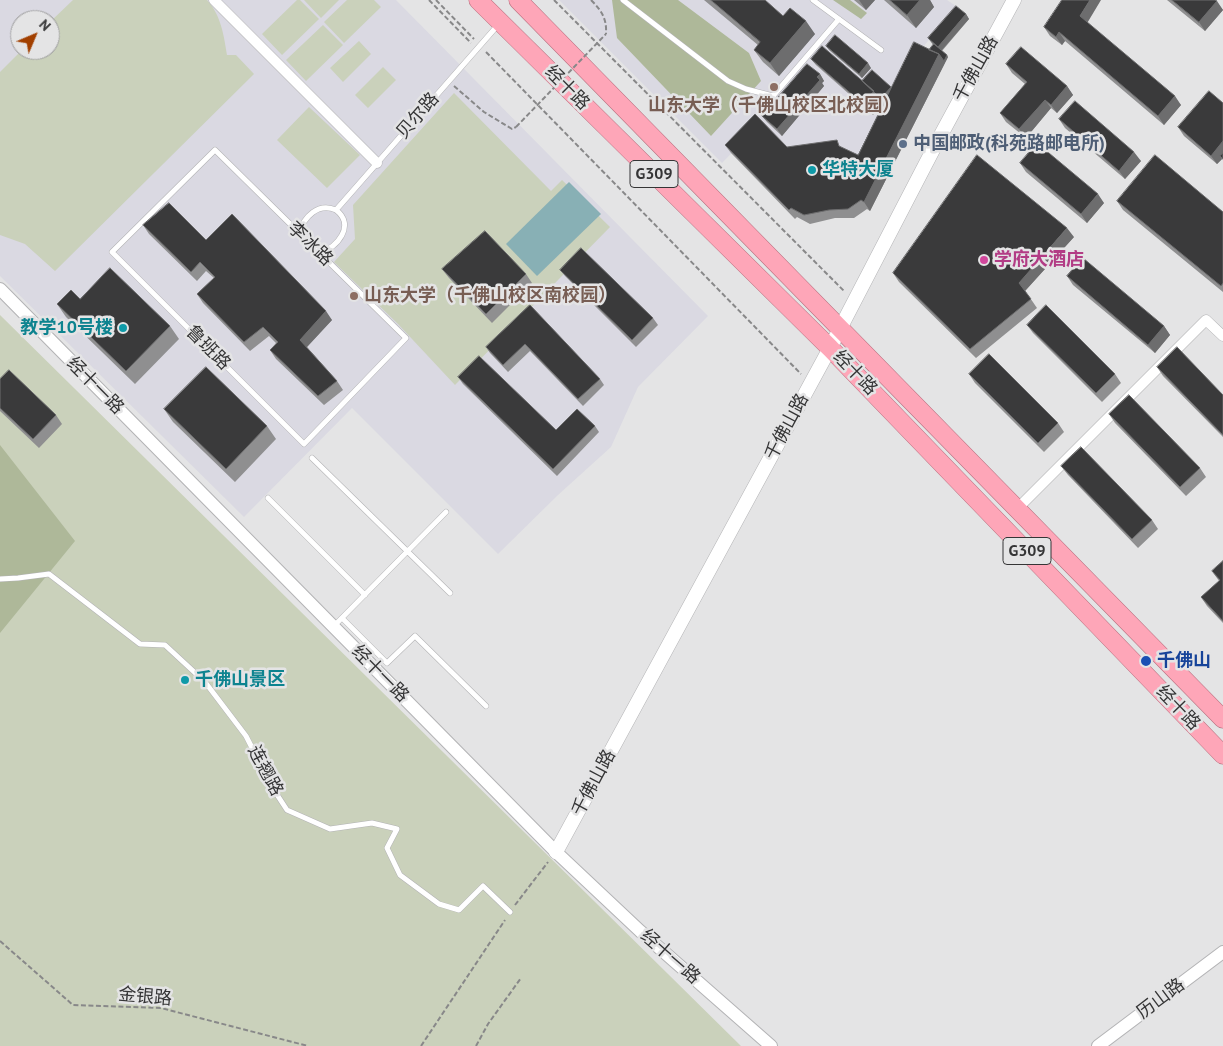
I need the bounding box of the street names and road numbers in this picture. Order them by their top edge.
street label: 千佛山路 [949,32,1003,106]
street label: 经十路 [540,61,594,115]
street label: 贝尔路 [392,89,444,143]
road number: G309 [630,160,678,188]
street label: 李冰路 [283,217,337,271]
street label: 鲁班路 [181,321,235,375]
street label: 经十路 [828,346,882,400]
street label: 经十一路 [62,353,128,419]
street label: 千佛山路 [761,390,813,464]
road number: G309 [1003,538,1051,564]
street label: 经十一路 [347,641,413,707]
street label: 经十路 [1151,681,1205,735]
street label: 连翘路 [243,742,287,800]
street label: 千佛山路 [568,746,620,820]
street label: 经十一路 [636,925,704,989]
street label: 历山路 [1133,974,1189,1024]
street label: 金银路 [117,984,173,1010]

